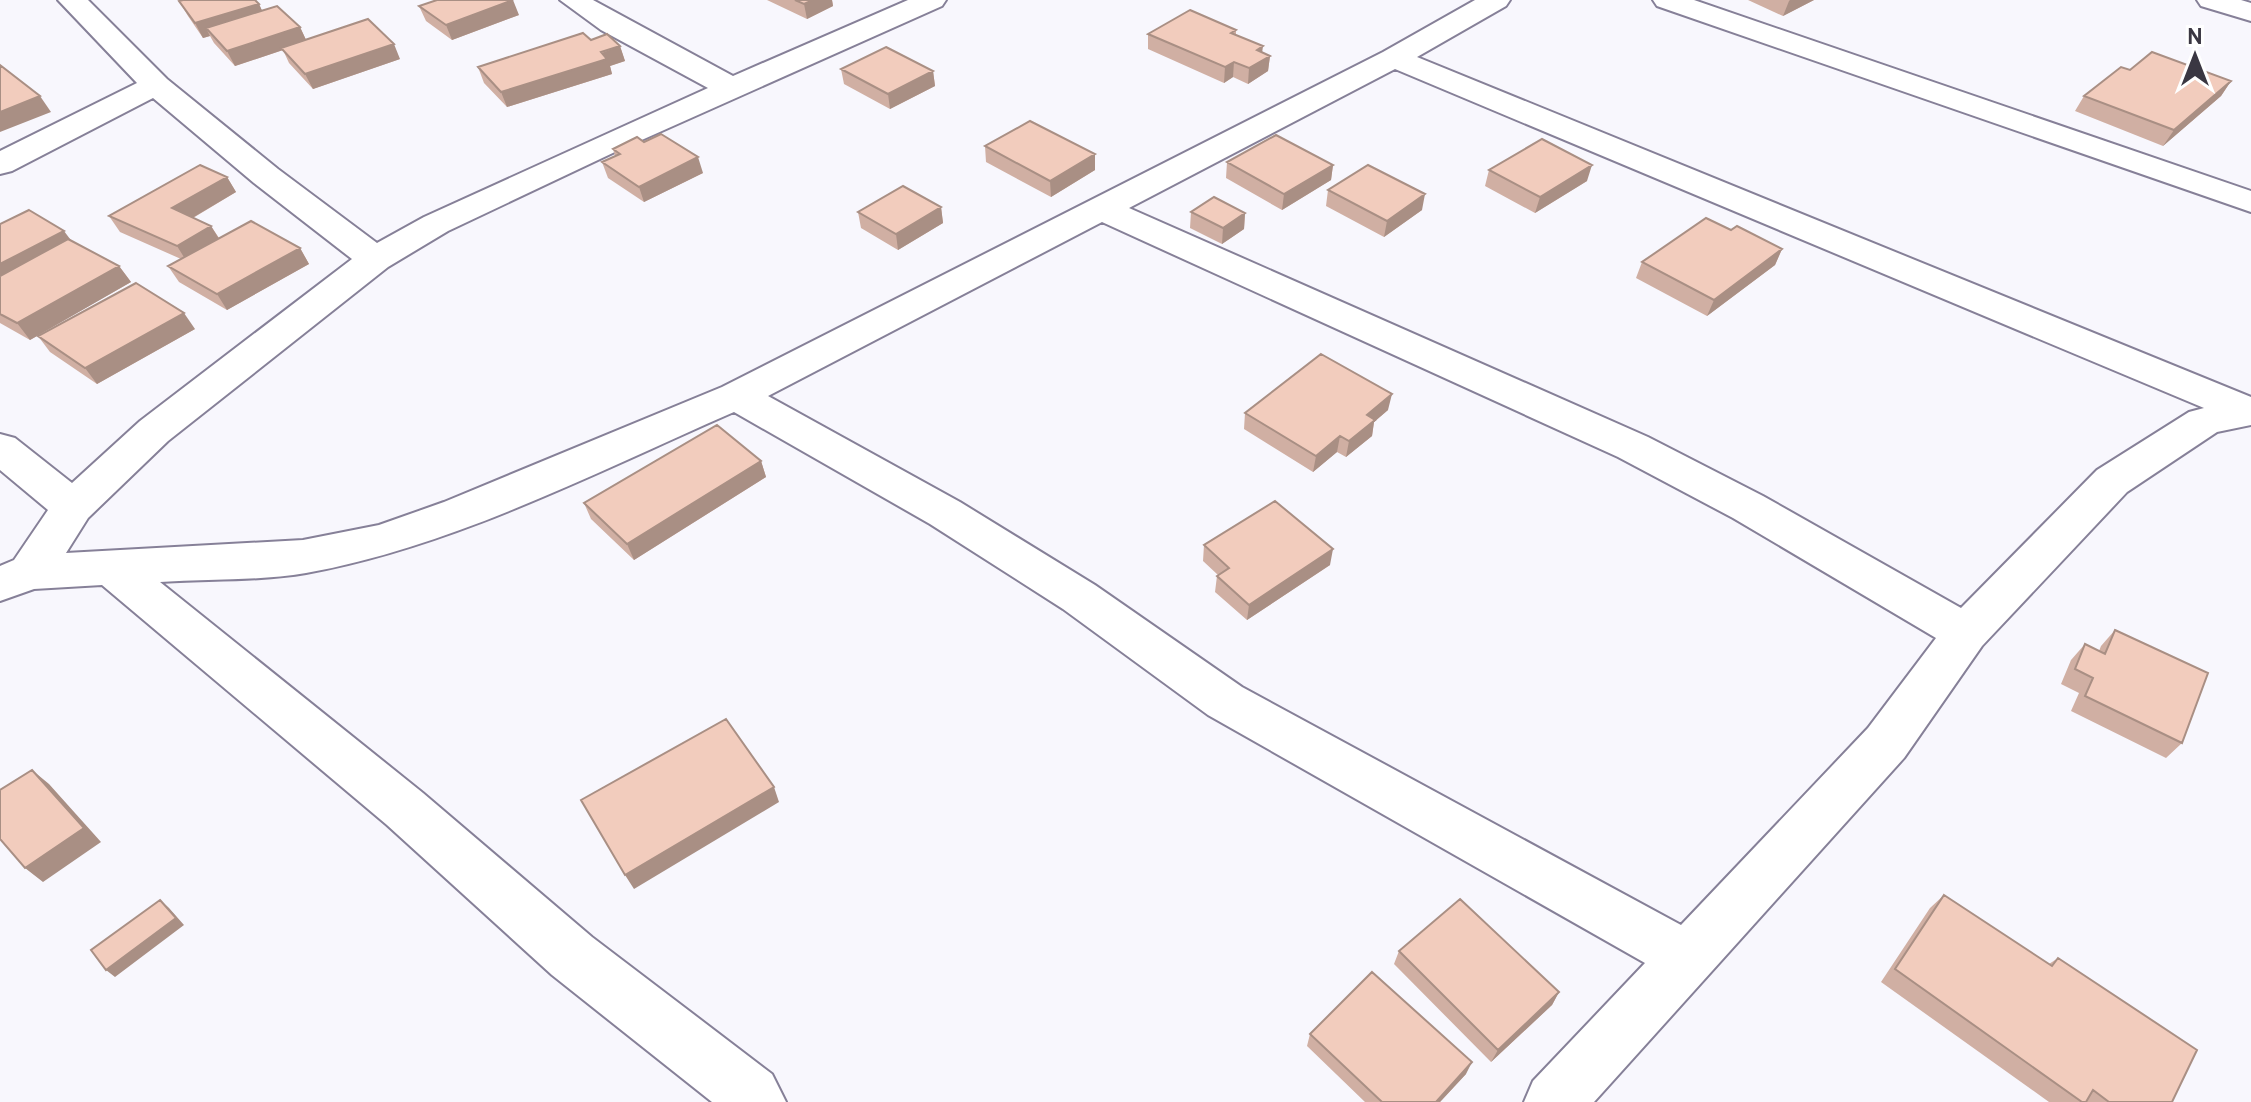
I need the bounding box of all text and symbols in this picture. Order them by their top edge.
north arrow [2155,16,2235,96]
text: N [2187,25,2203,52]

